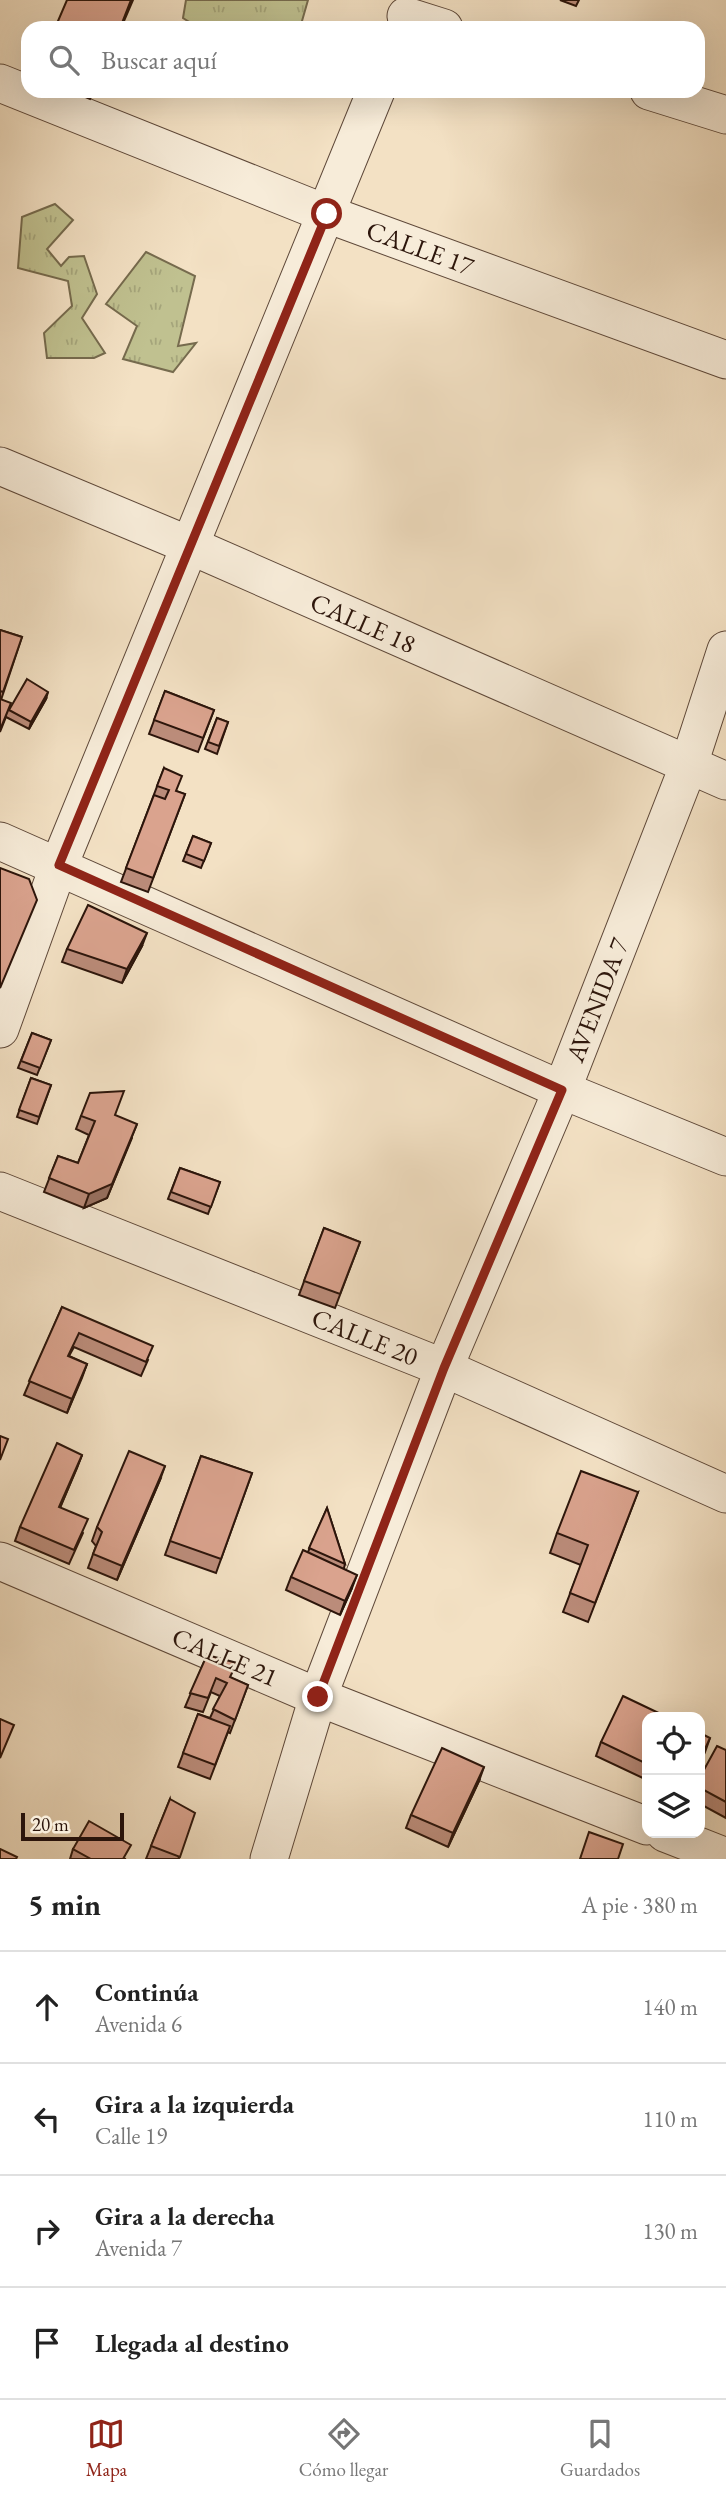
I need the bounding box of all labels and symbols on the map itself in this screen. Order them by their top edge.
route start [311,198,342,229]
street label: CALLE 17 [362,213,479,283]
street label: CALLE 18 [305,585,421,661]
street label: AVENIDA 7 [557,933,636,1068]
street label: CALLE 20 [307,1300,423,1374]
street label: CALLE 21 [167,1620,283,1694]
route end [302,1681,333,1712]
scale bar [21,1810,124,1842]

